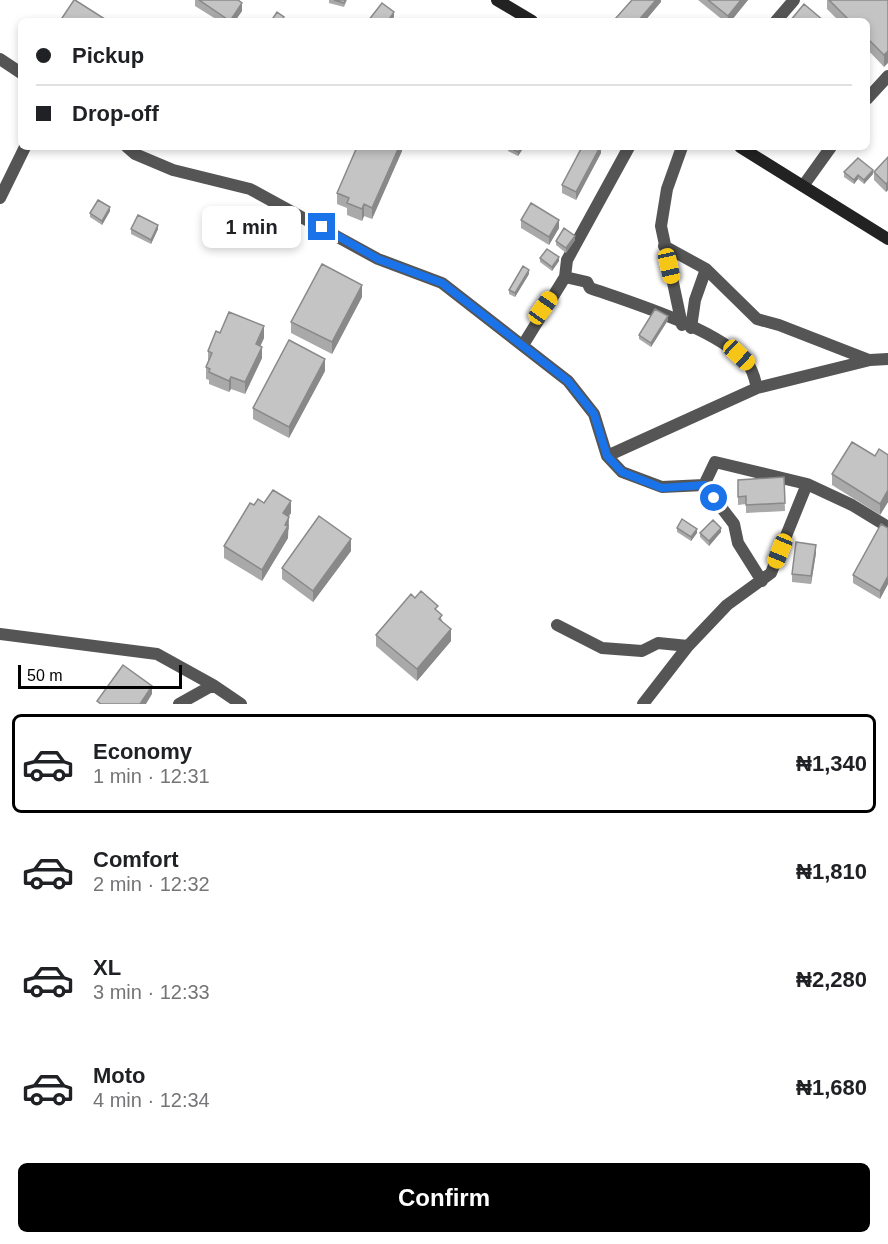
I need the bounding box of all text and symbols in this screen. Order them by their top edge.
text: Pickup [72,43,144,68]
text: Drop-off [72,101,159,126]
callout: 1 min [202,206,301,248]
route end [308,213,335,240]
text: 1 min [225,216,278,238]
car [656,246,682,286]
car [525,288,561,328]
car [720,336,758,374]
route start [700,484,727,511]
car [765,531,795,571]
scale bar [18,662,182,690]
text: 50 m [27,667,63,684]
icon: car [21,737,75,791]
text: Economy [93,739,192,764]
text: ₦1,340 [796,751,867,776]
text: 1 min · 12:31 [93,765,210,787]
icon: car [21,845,75,899]
text: Comfort [93,847,179,872]
text: ₦1,810 [796,859,867,884]
text: 2 min · 12:32 [93,873,210,895]
icon: car [21,953,75,1007]
text: XL [93,955,121,980]
text: ₦2,280 [796,967,867,992]
text: 3 min · 12:33 [93,981,210,1003]
icon: car [21,1061,75,1115]
text: Moto [93,1063,146,1088]
text: ₦1,680 [796,1075,867,1100]
text: 4 min · 12:34 [93,1089,210,1111]
button: Confirm [18,1163,870,1232]

